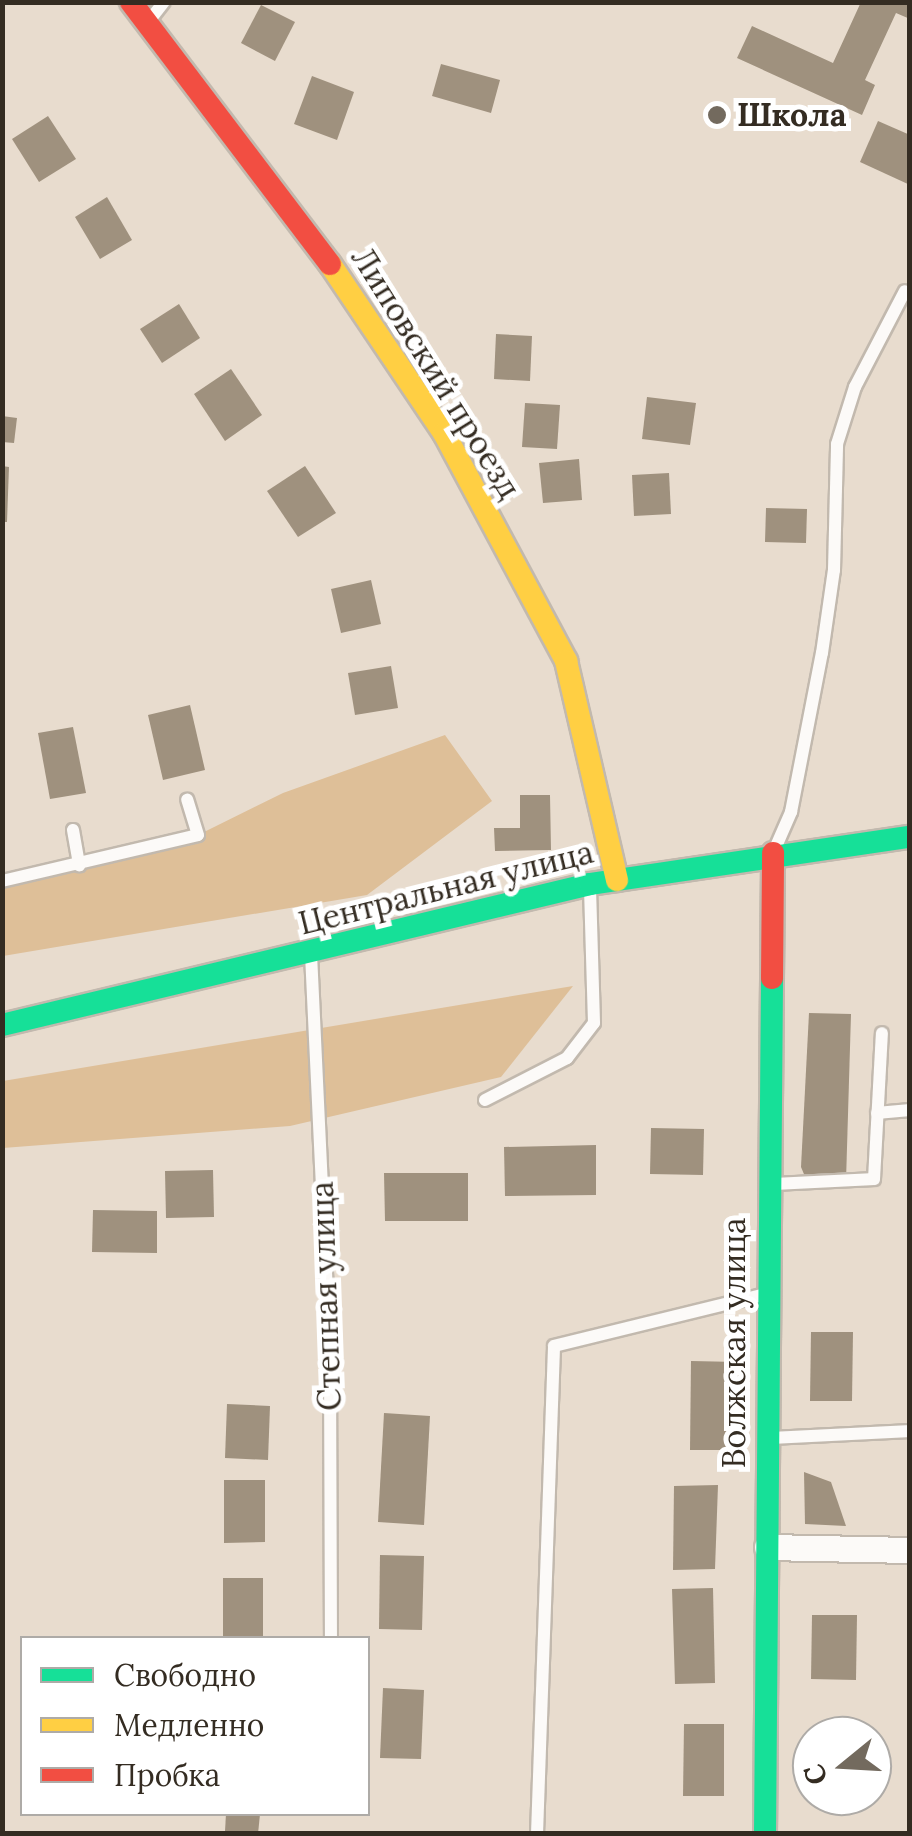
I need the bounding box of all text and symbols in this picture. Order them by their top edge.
place label: Школа [737,96,846,134]
marker: Школа [706,104,728,126]
street label: Липовский проезд [343,241,529,505]
street label: Центральная улица [295,833,597,943]
street label: Степная улица [303,1181,349,1411]
street label: Волжская улица [715,1218,753,1468]
legend [20,1636,370,1816]
text: Свободно [114,1656,256,1694]
text: Медленно [114,1706,264,1744]
north arrow [792,1716,892,1816]
text: Пробка [114,1756,220,1794]
text: С [795,1760,835,1789]

